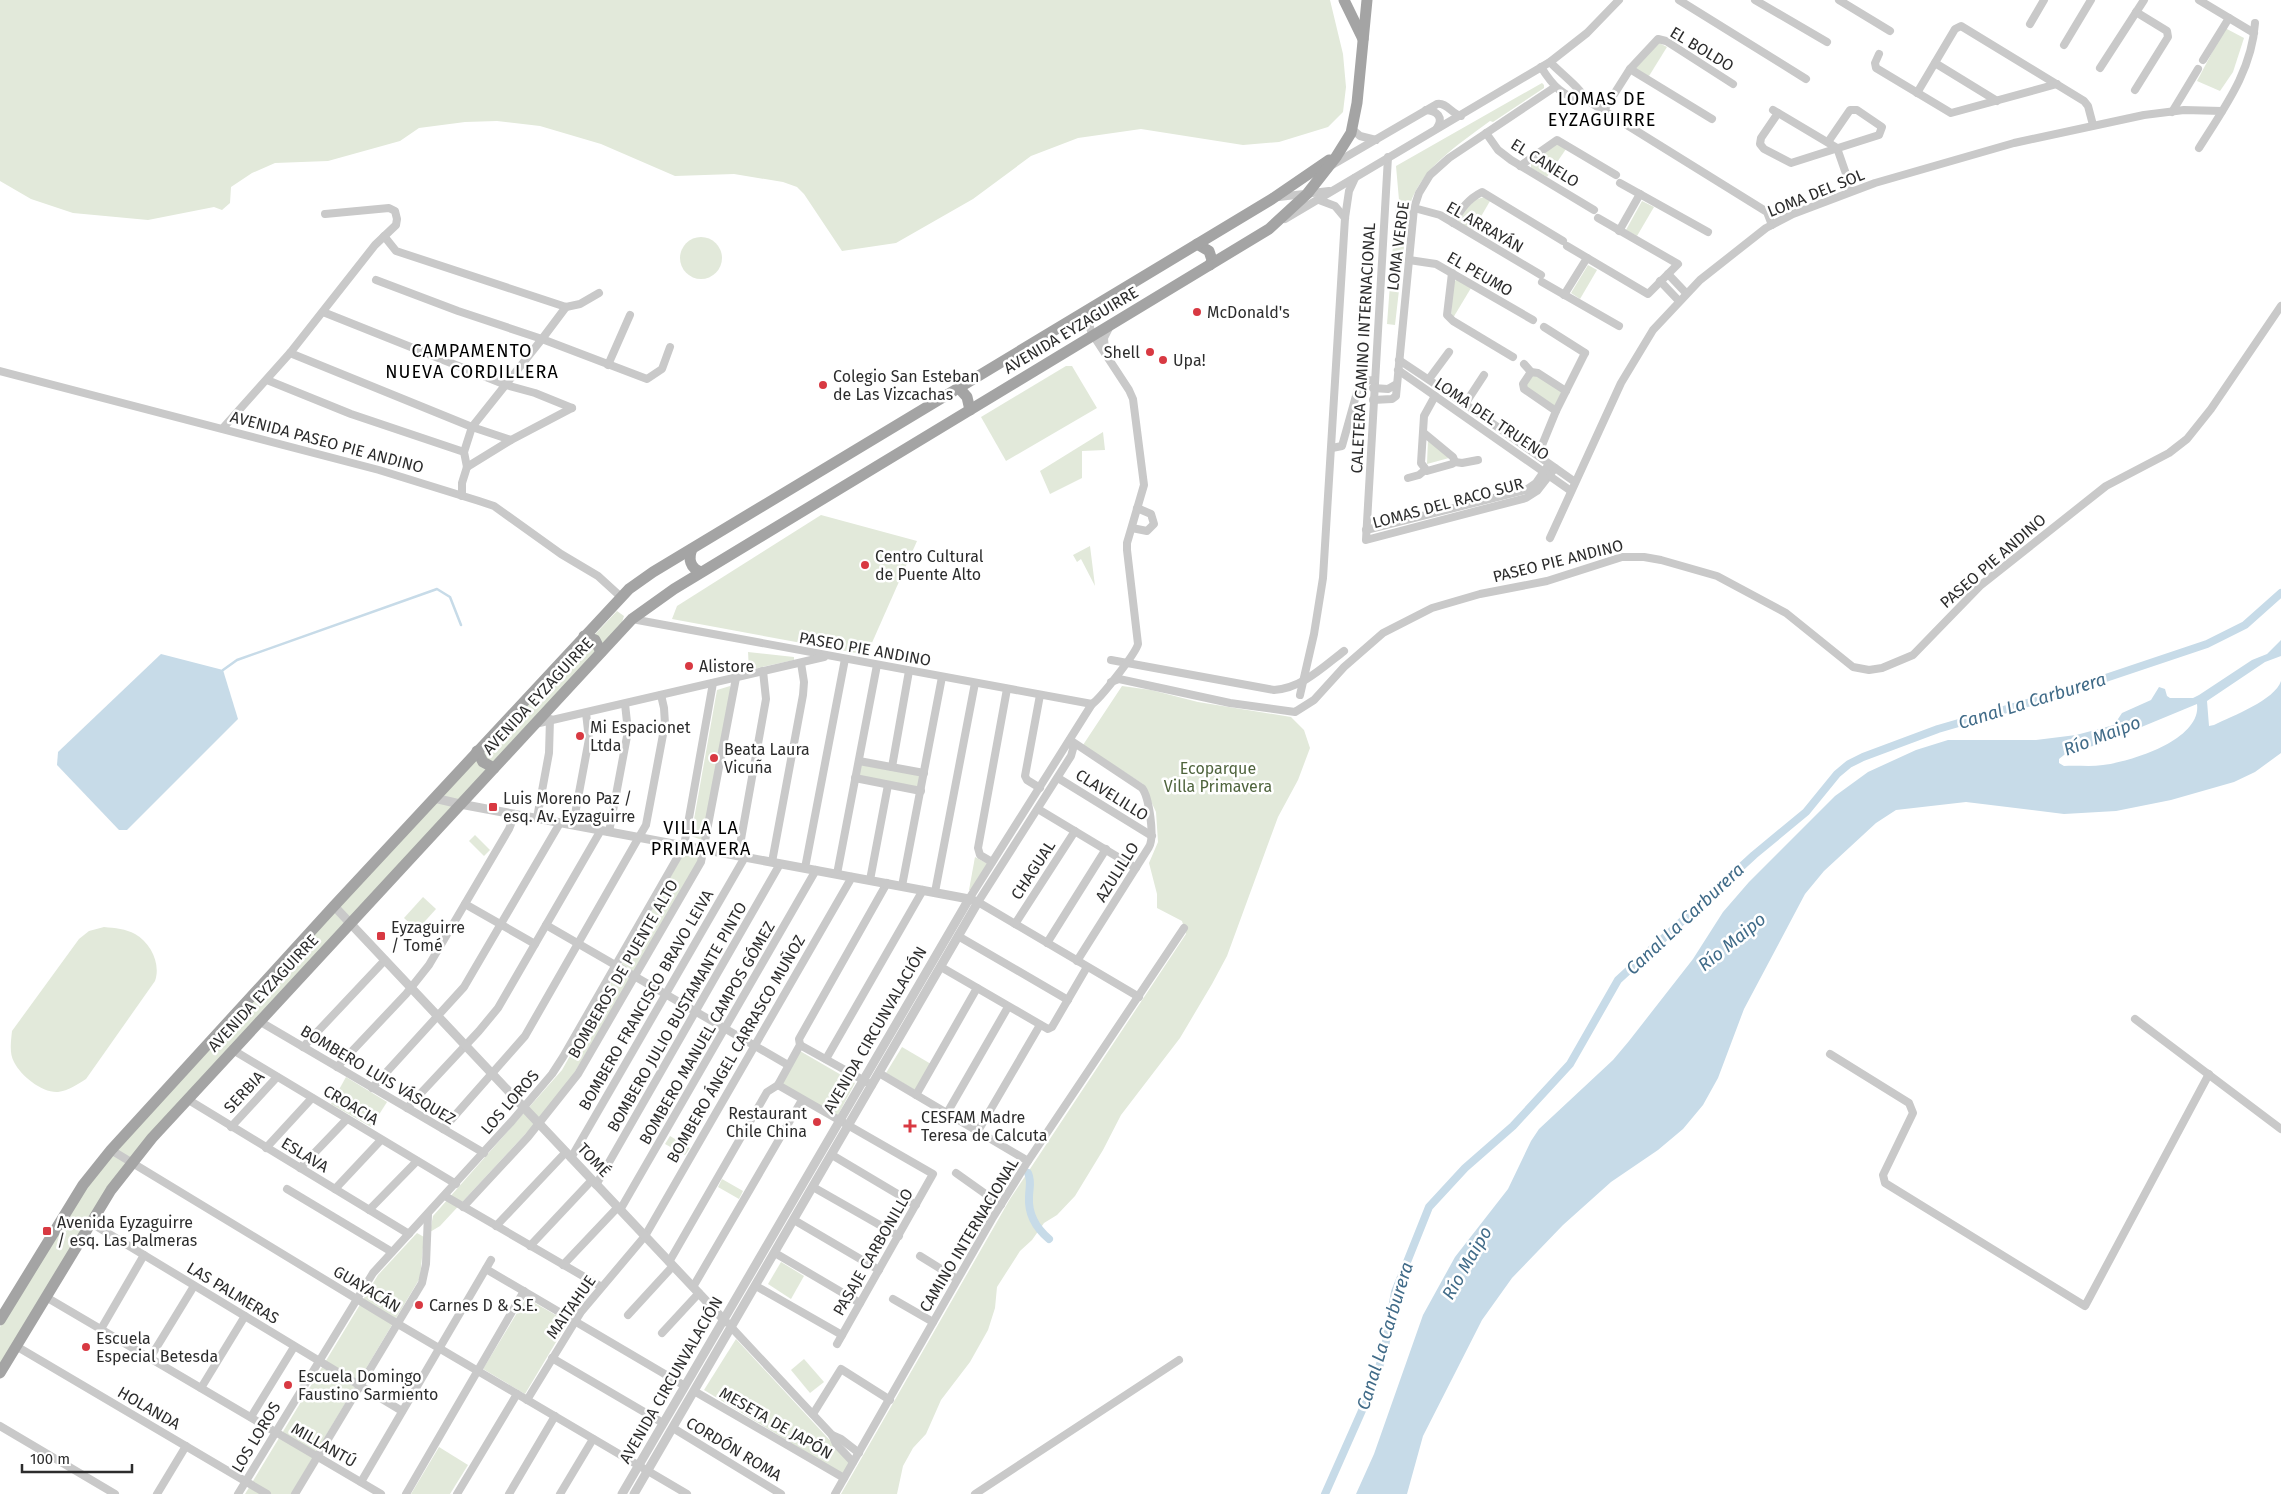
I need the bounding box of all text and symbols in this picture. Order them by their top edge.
street label: EL BOLDO [1667,23,1737,75]
district label: LOMAS DE EYZAGUIRRE [1548,88,1656,131]
street label: EL CANELO [1507,135,1583,191]
street label: LOMA DEL SOL [1765,165,1867,221]
street label: EL ARRAYÁN [1443,196,1527,257]
street label: LOMA VERDE [1383,200,1413,292]
street label: CALETERA CAMINO INTERNACIONAL [1347,222,1379,474]
street label: EL PEUMO [1444,248,1516,300]
street label: AVENIDA EYZAGUIRRE [1000,282,1142,378]
place label: McDonald's [1207,303,1290,322]
marker: McDonald's [1191,306,1203,318]
district label: CAMPAMENTO NUEVA CORDILLERA [385,340,559,383]
place label: Shell [1104,343,1140,362]
marker: Shell [1144,346,1156,358]
place label: Upa! [1173,351,1206,370]
marker: Upa! [1157,354,1169,366]
place label: Colegio San Esteban de Las Vizcachas [833,367,979,404]
street label: LOMA DEL TRUENO [1431,374,1553,464]
marker: Colegio San Esteban de Las Vizcachas [817,379,829,391]
street label: AVENIDA PASEO PIE ANDINO [228,407,426,477]
street label: LOMAS DEL RACO SUR [1370,474,1526,532]
street label: PASEO PIE ANDINO [1936,510,2050,612]
street label: PASEO PIE ANDINO [1491,536,1625,586]
place label: Centro Cultural de Puente Alto [875,547,984,584]
marker: Centro Cultural de Puente Alto [859,559,871,571]
street label: PASEO PIE ANDINO [797,628,933,670]
street label: AVENIDA EYZAGUIRRE [479,633,597,759]
place label: Alistore [699,657,754,676]
marker: Alistore [683,660,695,672]
water label: Canal La Carburera [1955,668,2109,734]
water label: Río Maipo [2060,711,2144,761]
place label: Mi Espacionet Ltda [590,718,691,755]
marker: Mi Espacionet Ltda [574,730,586,742]
place label: Beata Laura Vicuña [724,740,810,777]
marker: Beata Laura Vicuña [708,752,720,764]
park label: Ecoparque Villa Primavera [1164,759,1272,796]
street label: CLAVELILLO [1072,765,1152,825]
place label: Luis Moreno Paz / esq. Av. Eyzaguirre [503,789,635,826]
marker: Luis Moreno Paz / esq. Av. Eyzaguirre [487,801,499,813]
district label: VILLA LA PRIMAVERA [651,817,751,860]
street label: CHAGUAL [1007,837,1059,903]
street label: AZULILLO [1091,839,1143,905]
water label: Canal La Carburera [1621,859,1749,979]
street label: BOMBEROS DE PUENTE ALTO [564,876,682,1062]
street label: BOMBERO FRANCISCO BRAVO LEIVA [575,885,718,1114]
street label: BOMBERO JULIO BUSTAMANTE PINTO [603,899,751,1135]
water label: Río Maipo [1694,908,1770,976]
place label: Eyzaguirre / Tomé [391,918,465,955]
street label: BOMBERO MANUEL CAMPOS GÓMEZ [634,918,779,1148]
street label: AVENIDA EYZAGUIRRE [204,930,322,1056]
marker: Eyzaguirre / Tomé [375,930,387,942]
street label: BOMBERO ÁNGEL CARRASCO MUÑOZ [662,931,809,1166]
street label: AVENIDA CIRCUNVALACIÓN [818,943,931,1117]
street label: BOMBERO LUIS VÁSQUEZ [297,1020,459,1129]
street label: SERBIA [220,1066,269,1117]
street label: LOS LOROS [477,1066,543,1138]
street label: CROACIA [320,1081,383,1129]
place label: Restaurant Chile China [726,1104,807,1141]
place label: CESFAM Madre Teresa de Calcuta [921,1108,1047,1145]
marker: Restaurant Chile China [811,1116,823,1128]
marker: CESFAM Madre Teresa de Calcuta [903,1119,917,1133]
street label: ESLAVA [278,1133,333,1177]
street label: TOMÉ [574,1138,615,1181]
street label: CAMINO INTERNACIONAL [915,1154,1023,1316]
street label: PASAJE CARBONILLO [829,1185,917,1319]
place label: Avenida Eyzaguirre / esq. Las Palmeras [57,1213,197,1250]
water label: Río Maipo [1437,1222,1497,1304]
marker: Avenida Eyzaguirre / esq. Las Palmeras [41,1225,53,1237]
street label: LAS PALMERAS [184,1258,283,1328]
water label: Canal La Carburera [1352,1259,1418,1413]
street label: GUAYACÁN [330,1261,405,1316]
street label: MAITAHUE [542,1272,600,1342]
street label: AVENIDA CIRCUNVALACIÓN [614,1293,727,1467]
place label: Carnes D & S.E. [429,1296,538,1315]
marker: Carnes D & S.E. [413,1299,425,1311]
place label: Escuela Especial Betesda [96,1329,218,1366]
marker: Escuela Especial Betesda [80,1341,92,1353]
place label: Escuela Domingo Faustino Sarmiento [298,1367,438,1404]
marker: Escuela Domingo Faustino Sarmiento [282,1379,294,1391]
street label: HOLANDA [114,1382,184,1434]
street label: MESETA DE JAPÓN [716,1382,836,1463]
street label: LOS LOROS [228,1398,285,1476]
street label: CORDÓN ROMA [683,1412,786,1485]
street label: MILLANTÚ [288,1418,360,1471]
scale bar [22,1442,132,1474]
text: 100 m [30,1450,70,1468]

